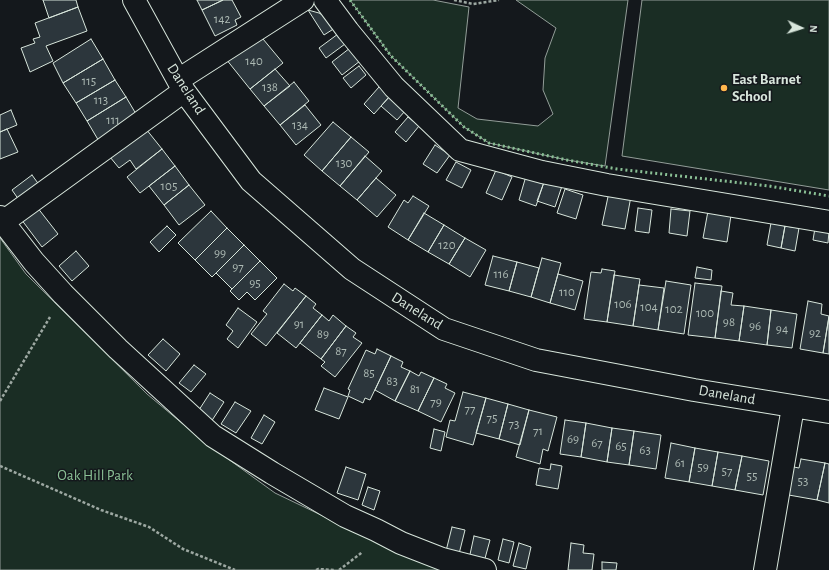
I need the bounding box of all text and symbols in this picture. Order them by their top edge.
north arrow [781,8,821,48]
house number: 142 [214,11,230,27]
text: N [808,25,819,33]
house number: 140 [245,53,263,69]
street label: Daneland [163,60,209,118]
place label: East Barnet School [732,70,801,105]
house number: 115 [82,73,96,89]
house number: 138 [262,79,278,95]
marker: East Barnet School [719,83,729,93]
house number: 113 [94,92,108,108]
house number: 111 [106,112,120,128]
house number: 134 [292,117,308,133]
house number: 130 [336,155,352,171]
house number: 105 [161,178,177,194]
house number: 120 [438,237,456,253]
house number: 99 [214,245,226,261]
house number: 97 [232,259,244,275]
house number: 116 [493,266,509,282]
house number: 95 [249,275,261,291]
house number: 110 [559,284,575,300]
street label: Daneland [388,288,446,334]
house number: 106 [614,296,632,312]
house number: 104 [640,299,658,315]
house number: 102 [665,301,683,317]
house number: 100 [696,305,714,321]
house number: 98 [723,314,735,330]
house number: 91 [294,316,304,332]
house number: 96 [749,318,761,334]
house number: 94 [776,321,788,337]
house number: 92 [809,325,821,341]
house number: 89 [317,326,329,342]
house number: 87 [335,343,347,359]
house number: 85 [363,365,375,381]
house number: 83 [386,373,398,389]
house number: 81 [410,381,420,397]
street label: Daneland [697,381,757,409]
house number: 79 [430,394,442,410]
house number: 77 [465,401,475,417]
house number: 75 [487,410,497,426]
house number: 73 [509,416,519,432]
house number: 71 [533,423,543,439]
house number: 69 [567,431,579,447]
house number: 67 [591,435,603,451]
house number: 65 [615,438,627,454]
house number: 63 [639,442,651,458]
house number: 61 [675,455,685,471]
house number: 59 [697,459,709,475]
house number: 57 [722,463,732,479]
park label: Oak Hill Park [57,466,133,484]
house number: 55 [747,468,757,484]
house number: 53 [798,473,808,489]

